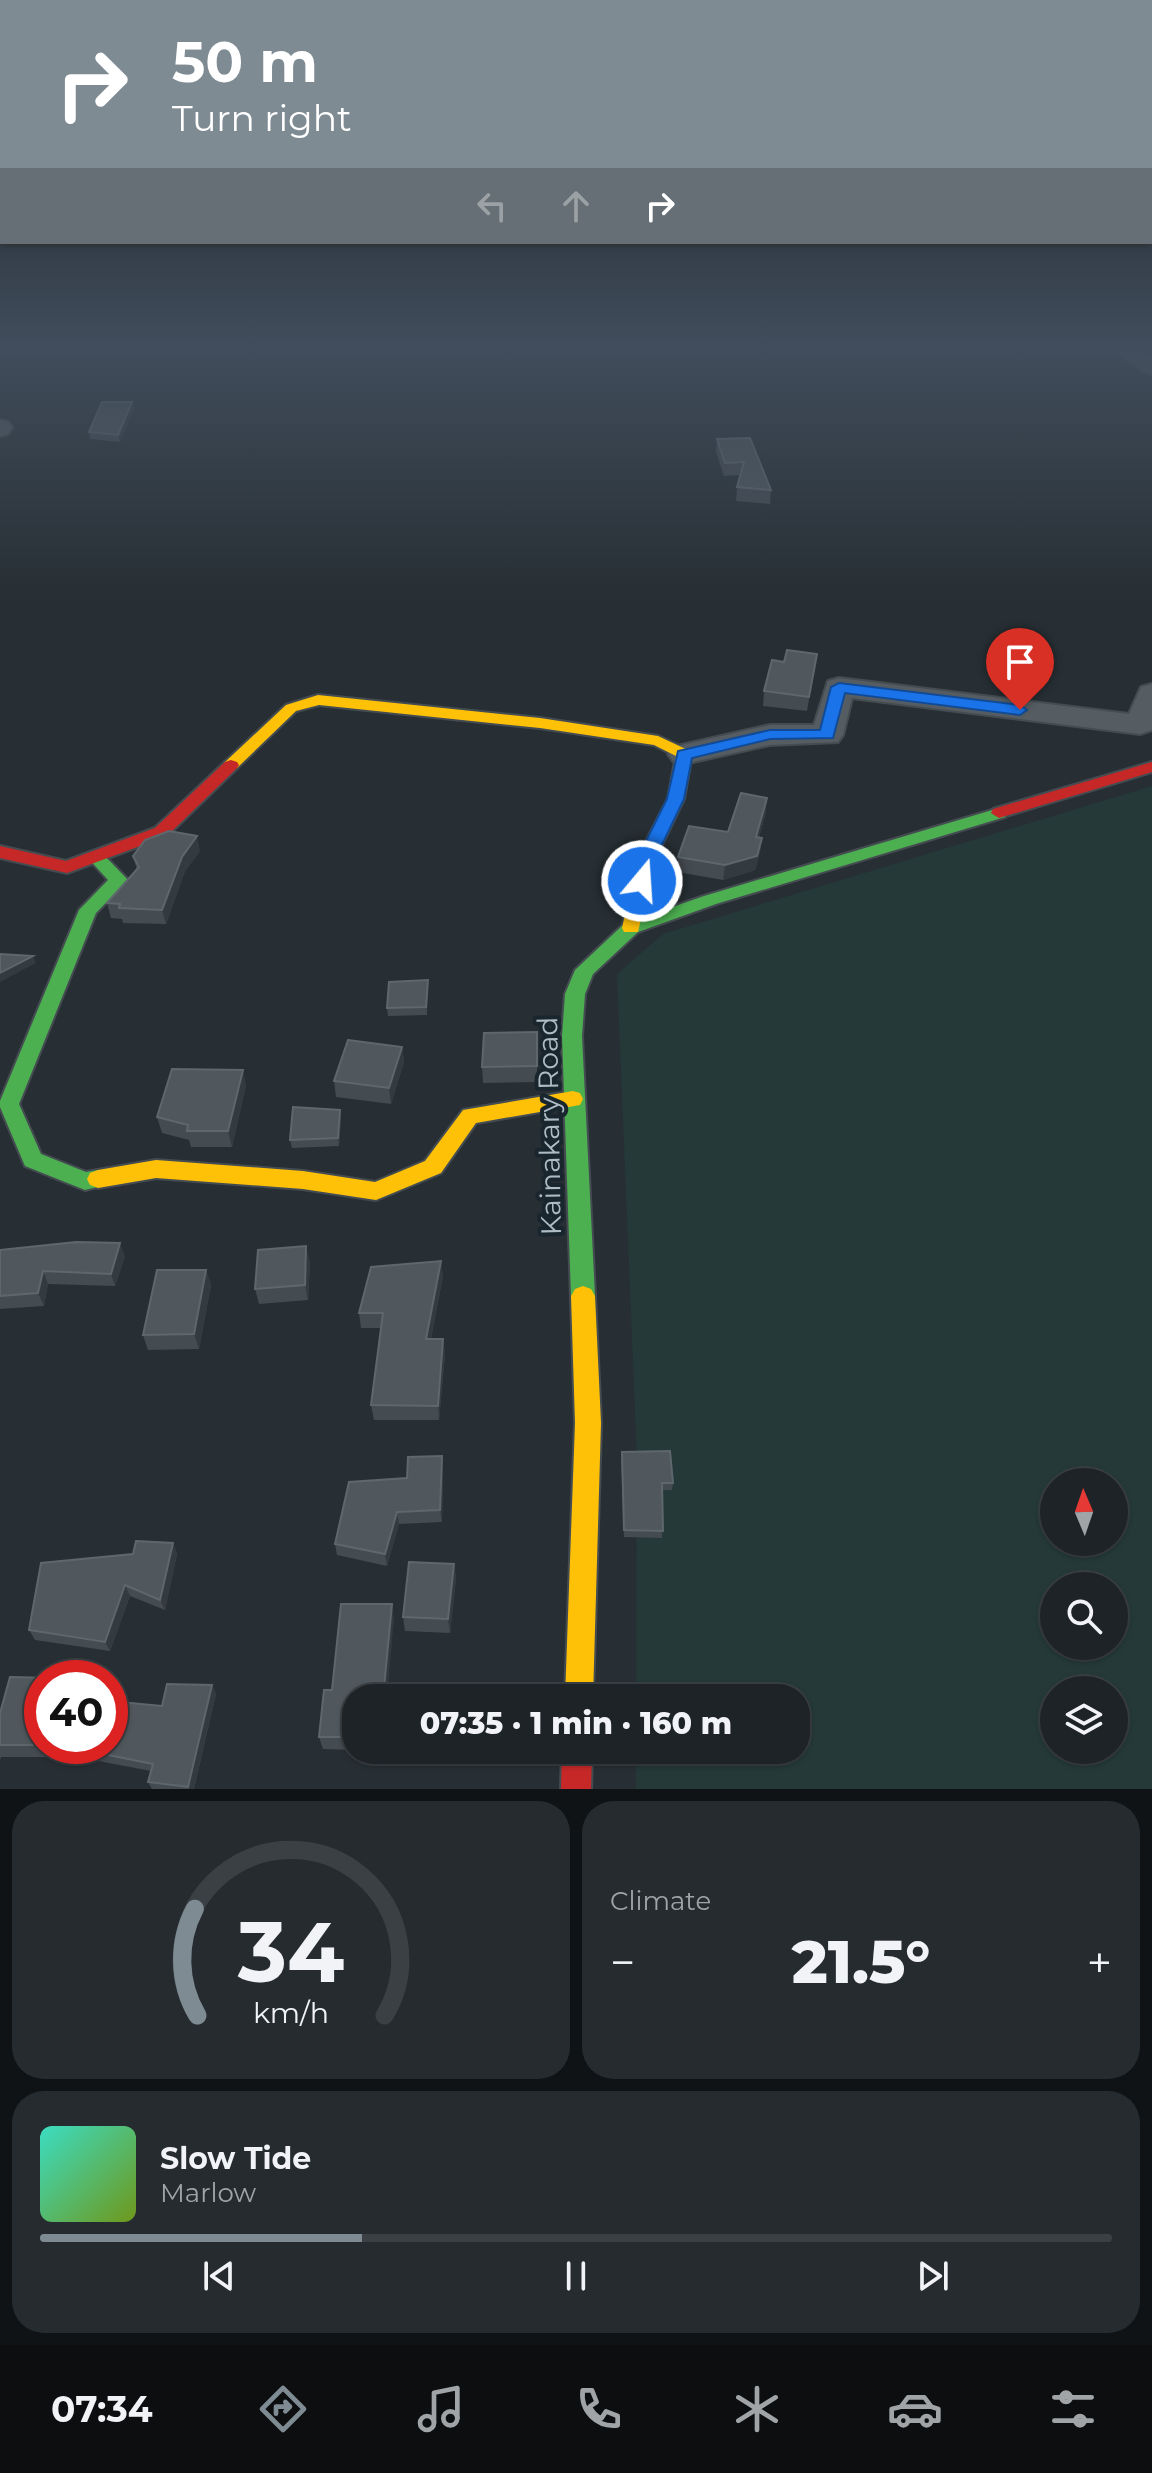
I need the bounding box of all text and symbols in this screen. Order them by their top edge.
text: 50 m [172,28,318,96]
icon: right [40,32,144,136]
text: Turn right [172,96,352,140]
icon: left [470,184,514,228]
icon: ahead [554,184,598,228]
icon: right [638,184,682,228]
pin [986,628,1054,710]
icon: arrive [998,640,1042,684]
position arrow [600,839,684,923]
street label: Kainakary Road [530,1016,568,1236]
north arrow [1040,1468,1128,1556]
map controls [1040,1468,1128,1764]
button: search [1040,1572,1128,1660]
speed limit sign: 40 [24,1660,128,1764]
button: layers [1040,1676,1128,1764]
text: 07:35 · 1 min · 160 m [420,1705,732,1742]
text: Climate [610,1885,711,1917]
text: 34 [237,1901,344,2003]
text: 21.5° [792,1925,930,1998]
text: − [610,1935,635,1989]
text: + [1087,1935,1112,1989]
text: km/h [253,1995,329,2030]
text: Slow Tide [160,2140,311,2177]
text: Marlow [160,2177,256,2209]
icon: previous [197,2254,241,2298]
icon: pause [554,2254,598,2298]
icon: next [911,2254,955,2298]
icon: directions [255,2381,311,2437]
icon: music [413,2381,469,2437]
icon: phone [571,2381,627,2437]
icon: climate [729,2381,785,2437]
icon: car [887,2381,943,2437]
icon: filters [1045,2381,1101,2437]
text: 07:34 [51,2387,153,2431]

